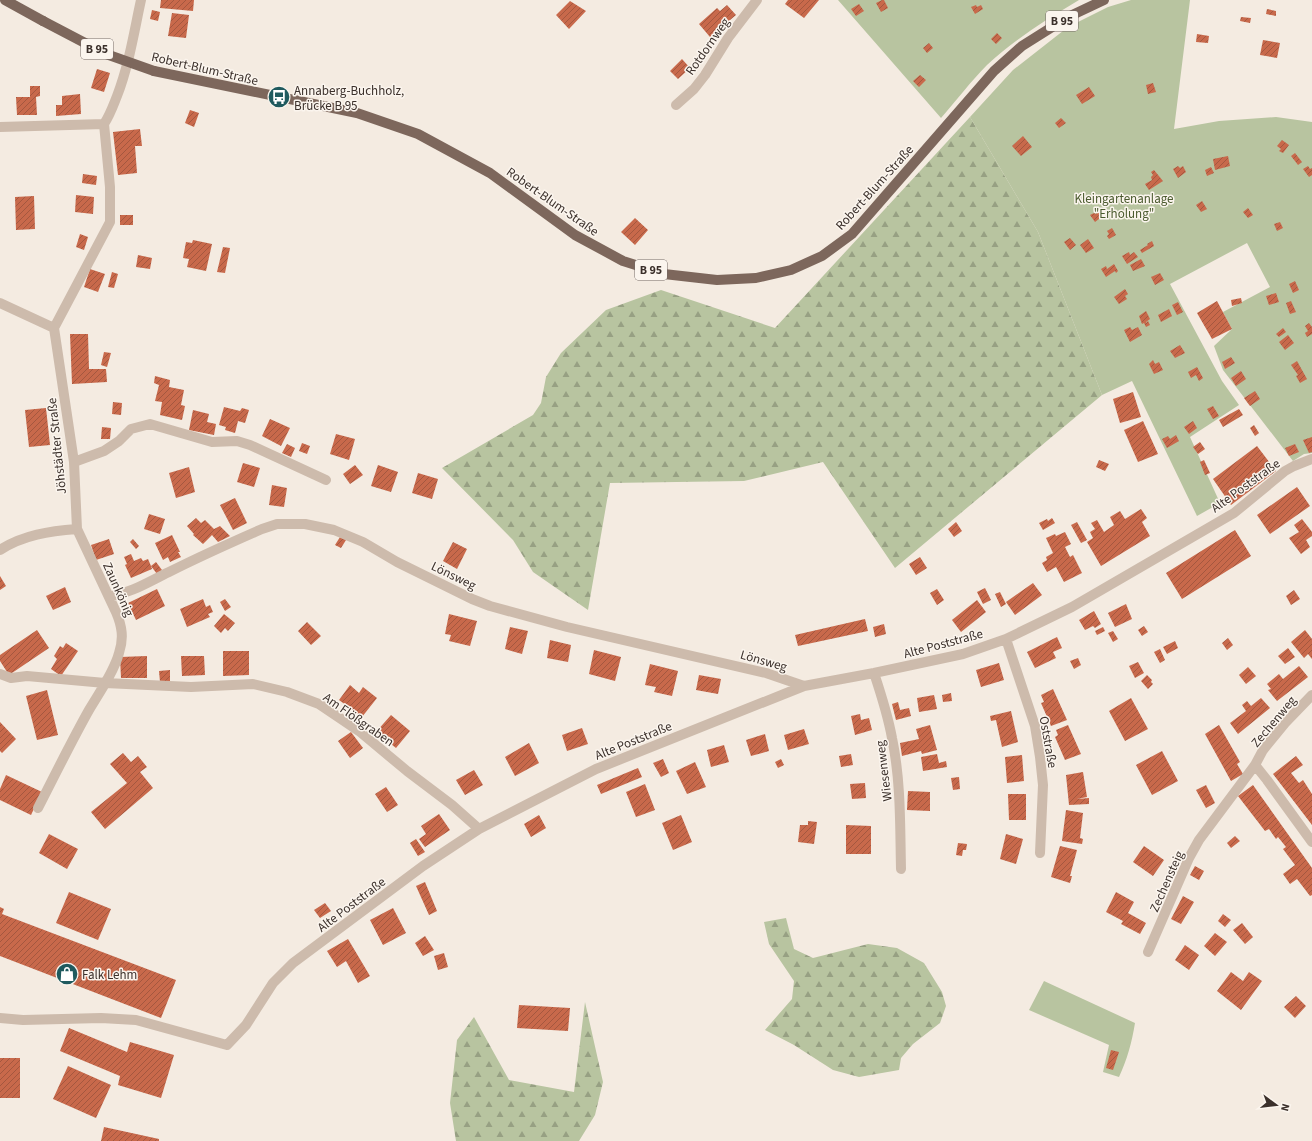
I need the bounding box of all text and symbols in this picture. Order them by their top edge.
road number: B 95 [1046,11,1078,31]
street label: Rotdornweg [681,14,734,79]
road number: B 95 [81,39,113,59]
street label: Robert-Blum-Straße [150,48,260,90]
place label: Annaberg-Buchholz, Brücke B 95 [294,82,404,115]
bus stop icon: Annaberg-Buchholz, Brücke B 95 [266,84,292,110]
street label: Robert-Blum-Straße [832,141,918,234]
street label: Robert-Blum-Straße [503,163,602,240]
park label: Kleingartenanlage "Erholung" [1074,190,1174,223]
road number: B 95 [635,260,667,280]
street label: Jöhstädter Straße [43,397,71,495]
street label: Alte Poststraße [1207,455,1284,517]
street label: Lönsweg [428,557,479,595]
street label: Zaunkönig [98,559,138,620]
street label: Alte Poststraße [902,625,985,663]
street label: Lönsweg [738,646,790,676]
street label: Am Flößgraben [319,689,397,751]
street label: Zechenweg [1247,692,1301,751]
street label: Oststraße [1035,715,1061,770]
street label: Alte Poststraße [592,717,674,765]
street label: Wiesenweg [871,739,897,802]
street label: Zechensteig [1145,847,1189,915]
street label: Alte Poststraße [314,873,390,936]
shop icon: Falk Lehm [54,961,80,987]
place label: Falk Lehm [82,966,137,984]
north arrow [1256,1085,1296,1125]
text: N [1277,1102,1293,1113]

